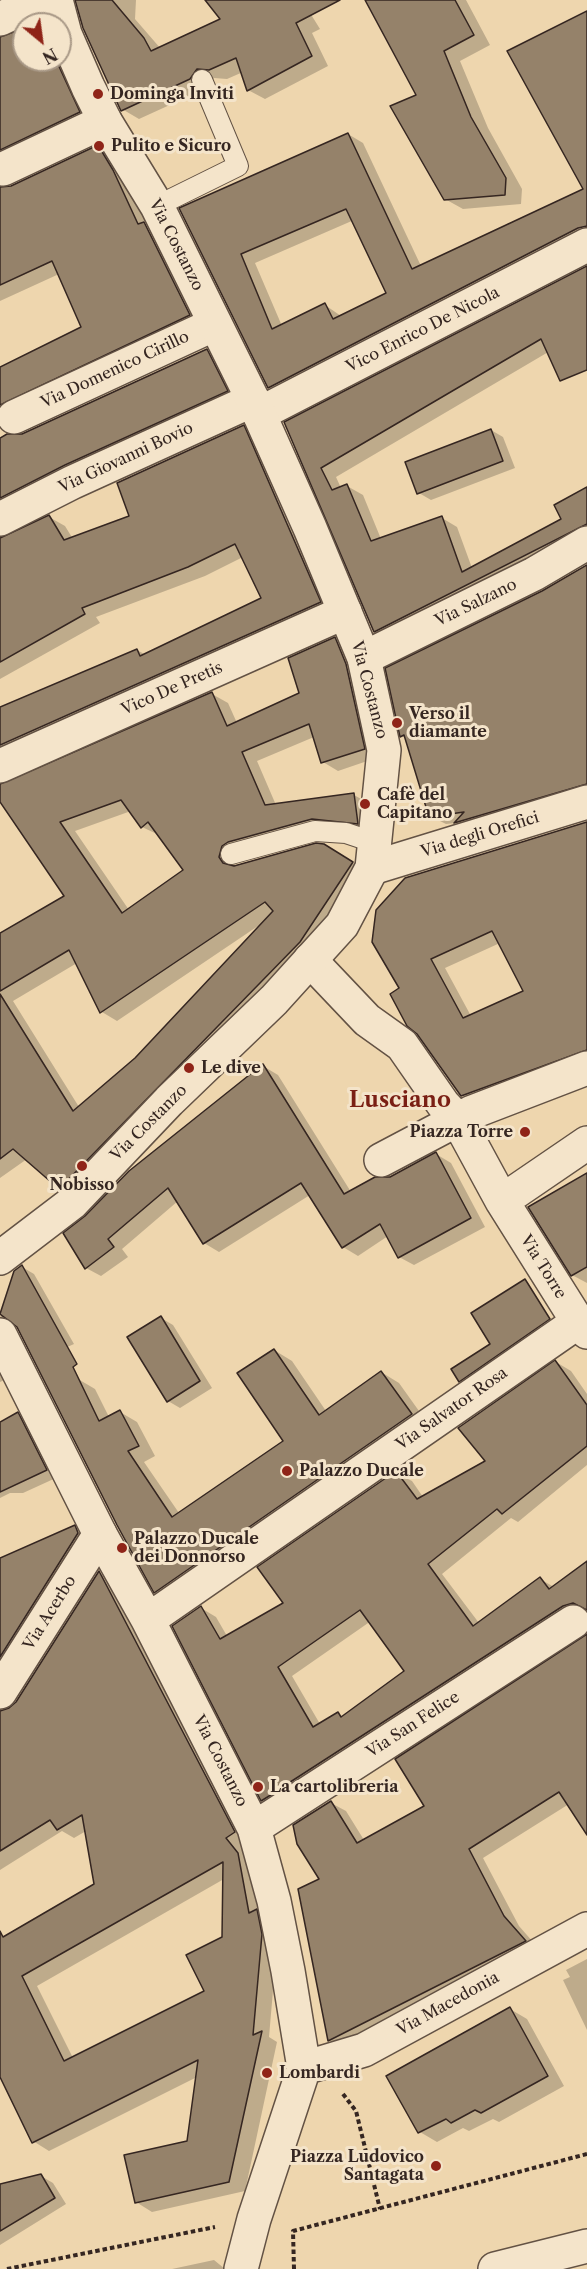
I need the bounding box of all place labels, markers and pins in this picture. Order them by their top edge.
place label: Dominga Inviti [110,84,234,104]
marker: Dominga Inviti [91,87,105,101]
place label: Pulito e Sicuro [111,136,231,156]
marker: Pulito e Sicuro [92,139,106,153]
place label: Verso il diamante [409,704,487,742]
marker: Verso il diamante [390,716,404,730]
place label: Cafè del Capitano [377,785,452,823]
marker: Cafè del Capitano [358,797,372,811]
place label: Le dive [201,1058,261,1078]
marker: Le dive [182,1061,196,1075]
place label: Piazza Torre [410,1122,513,1142]
marker: Piazza Torre [518,1125,532,1139]
marker: Nobisso [75,1159,89,1173]
place label: Nobisso [50,1175,114,1195]
place label: Palazzo Ducale [299,1461,424,1481]
marker: Palazzo Ducale [280,1464,294,1478]
place label: Palazzo Ducale dei Donnorso [134,1529,259,1567]
marker: Palazzo Ducale dei Donnorso [115,1541,129,1555]
place label: La cartolibreria [270,1777,399,1797]
marker: La cartolibreria [251,1780,265,1794]
place label: Lombardi [279,2063,360,2083]
marker: Lombardi [260,2066,274,2080]
place label: Piazza Ludovico Santagata [290,2147,424,2185]
marker: Piazza Ludovico Santagata [429,2159,443,2173]

